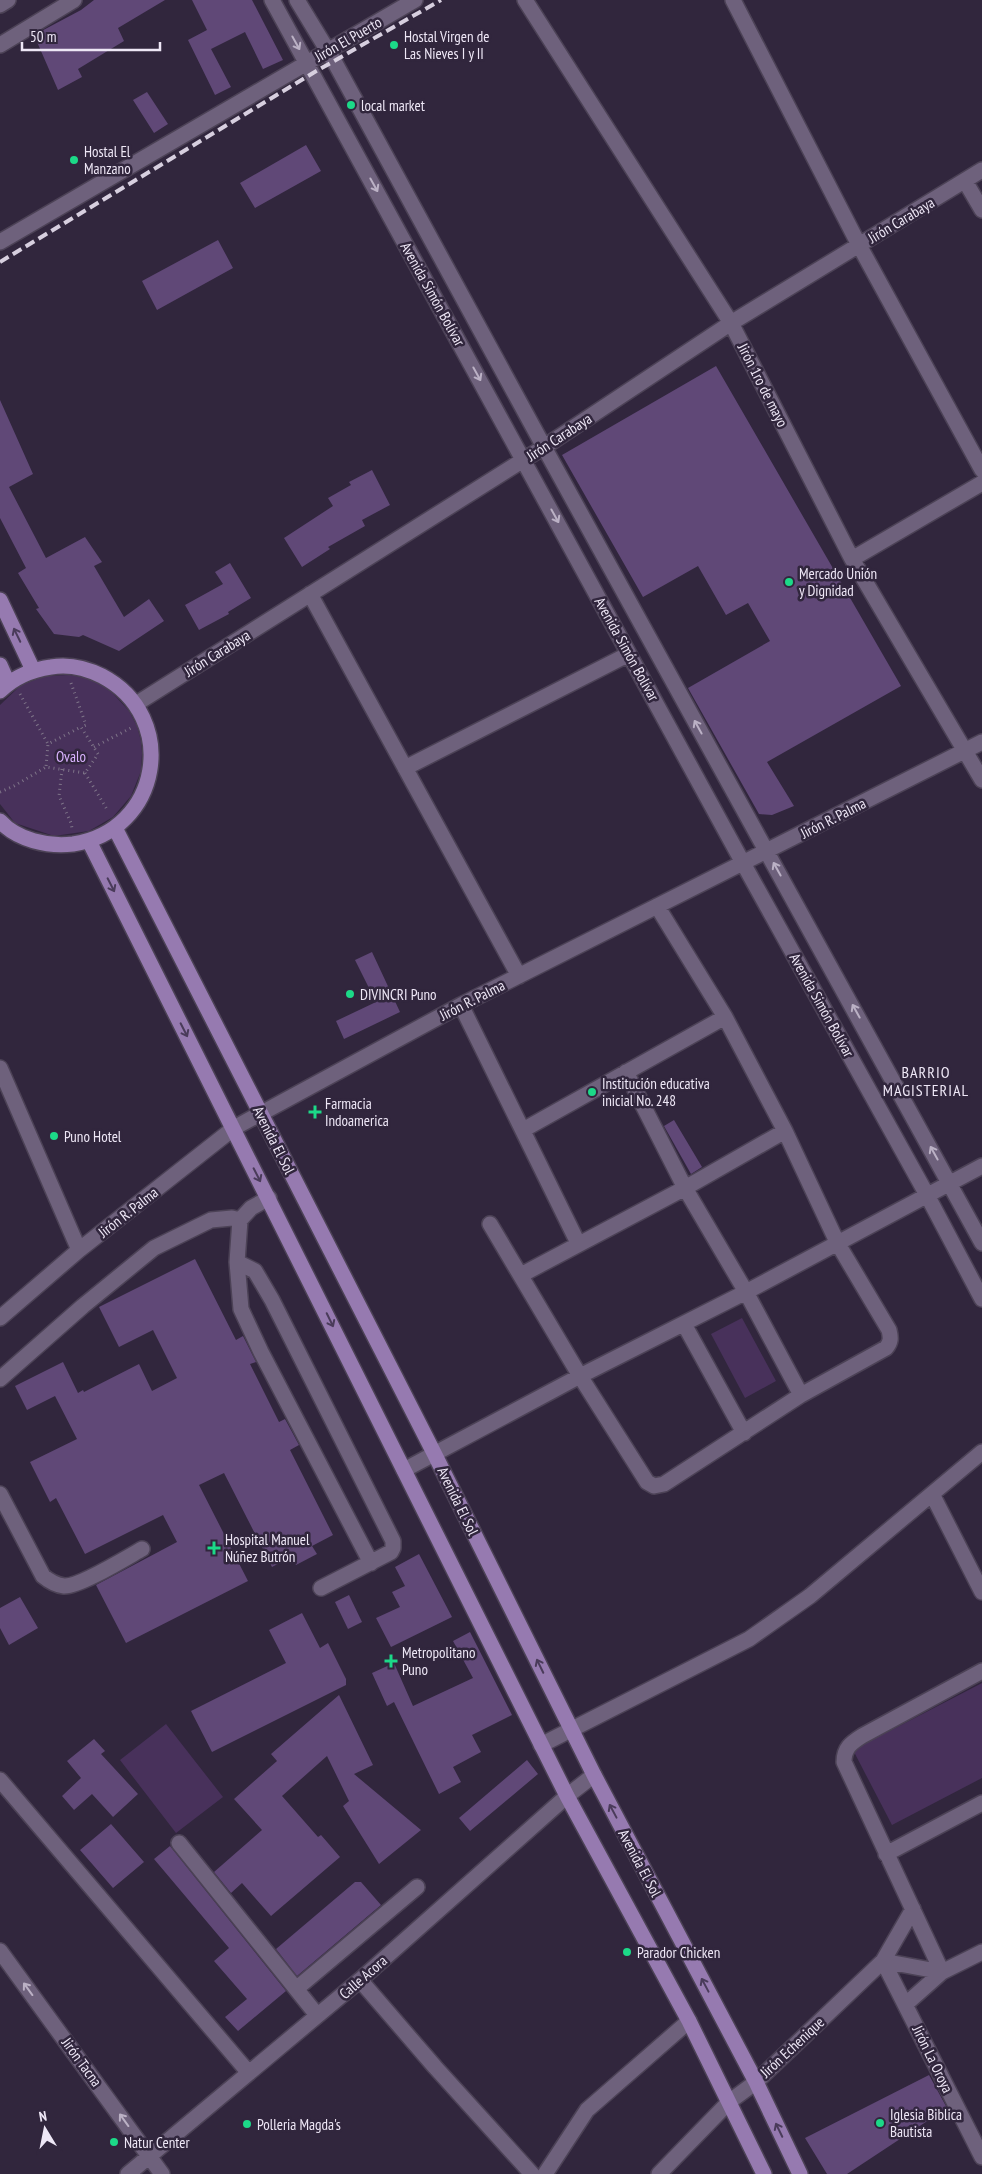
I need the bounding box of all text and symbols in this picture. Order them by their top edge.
street label: Jirón El Puerto [310,12,385,66]
scale bar [22,20,160,52]
text: 50 m [30,27,56,46]
place label: Hostal Virgen de Las Nieves I y II [404,27,489,63]
one-way arrow [291,35,301,49]
marker: Hostal Virgen de Las Nieves I y II [388,39,400,51]
place label: local market [361,96,425,115]
marker: local market [345,99,357,111]
place label: Hostal El Manzano [84,142,131,178]
marker: Hostal El Manzano [68,154,80,166]
one-way arrow [370,177,379,192]
street label: Jirón Carabaya [863,193,938,248]
street label: Avenida Simón Bolívar [397,239,470,350]
street label: Jirón 1ro de mayo [733,339,792,430]
one-way arrow [472,366,482,381]
street label: Jirón Carabaya [522,409,595,466]
one-way arrow [550,509,560,524]
place label: Mercado Unión y Dignidad [799,564,877,600]
marker: Mercado Unión y Dignidad [783,576,795,588]
street label: Avenida Simón Bolívar [591,594,664,705]
street label: Jirón Carabaya [180,625,253,681]
one-way arrow [11,628,21,643]
one-way arrow [693,720,703,735]
park label: Ovalo [56,747,86,766]
street label: Jirón R. Palma [796,793,869,843]
one-way arrow [772,862,781,877]
one-way arrow [107,877,116,892]
street label: Avenida Simón Bolívar [786,950,859,1061]
street label: Jirón R. Palma [435,975,508,1025]
place label: DIVINCRI Puno [360,985,437,1004]
marker: DIVINCRI Puno [344,988,356,1000]
one-way arrow [850,1005,860,1019]
one-way arrow [180,1022,189,1037]
district label: BARRIO MAGISTERIAL [883,1062,969,1100]
place label: Institución educativa inicial No. 248 [602,1074,710,1110]
marker: Institución educativa inicial No. 248 [586,1086,598,1098]
place label: Farmacia Indoamerica [325,1094,389,1130]
street label: Avenida El Sol [249,1103,299,1178]
marker: Farmacia Indoamerica [309,1106,321,1118]
place label: Puno Hotel [64,1127,122,1146]
marker: Puno Hotel [48,1130,60,1142]
one-way arrow [929,1147,939,1161]
one-way arrow [253,1167,262,1182]
street label: Jirón R. Palma [93,1183,162,1242]
one-way arrow [325,1313,335,1328]
street label: Avenida El Sol [433,1464,483,1539]
place label: Hospital Manuel Núñez Butrón [225,1530,310,1566]
marker: Hospital Manuel Núñez Butrón [207,1541,221,1555]
place label: Metropolitano Puno [402,1643,475,1679]
marker: Metropolitano Puno [384,1654,398,1668]
one-way arrow [534,1659,544,1674]
one-way arrow [608,1803,618,1818]
street label: Avenida El Sol [614,1826,666,1900]
place label: Parador Chicken [637,1943,720,1962]
marker: Parador Chicken [621,1946,633,1958]
street label: Calle Acora [335,1951,391,2003]
one-way arrow [700,1978,710,1993]
one-way arrow [23,1982,33,1996]
street label: Jirón Echenique [755,2012,828,2082]
street label: Jirón La Oroya [908,2021,957,2096]
street label: Jirón Tacna [57,2033,106,2090]
north arrow [20,2104,70,2154]
place label: Iglesia Biblica Bautista [890,2105,962,2141]
text: N [37,2107,48,2126]
one-way arrow [119,2113,129,2127]
place label: Polleria Magda's [257,2115,341,2134]
marker: Iglesia Biblica Bautista [874,2117,886,2129]
marker: Polleria Magda's [241,2118,253,2130]
one-way arrow [774,2123,783,2138]
place label: Natur Center [124,2133,190,2152]
marker: Natur Center [108,2136,120,2148]

